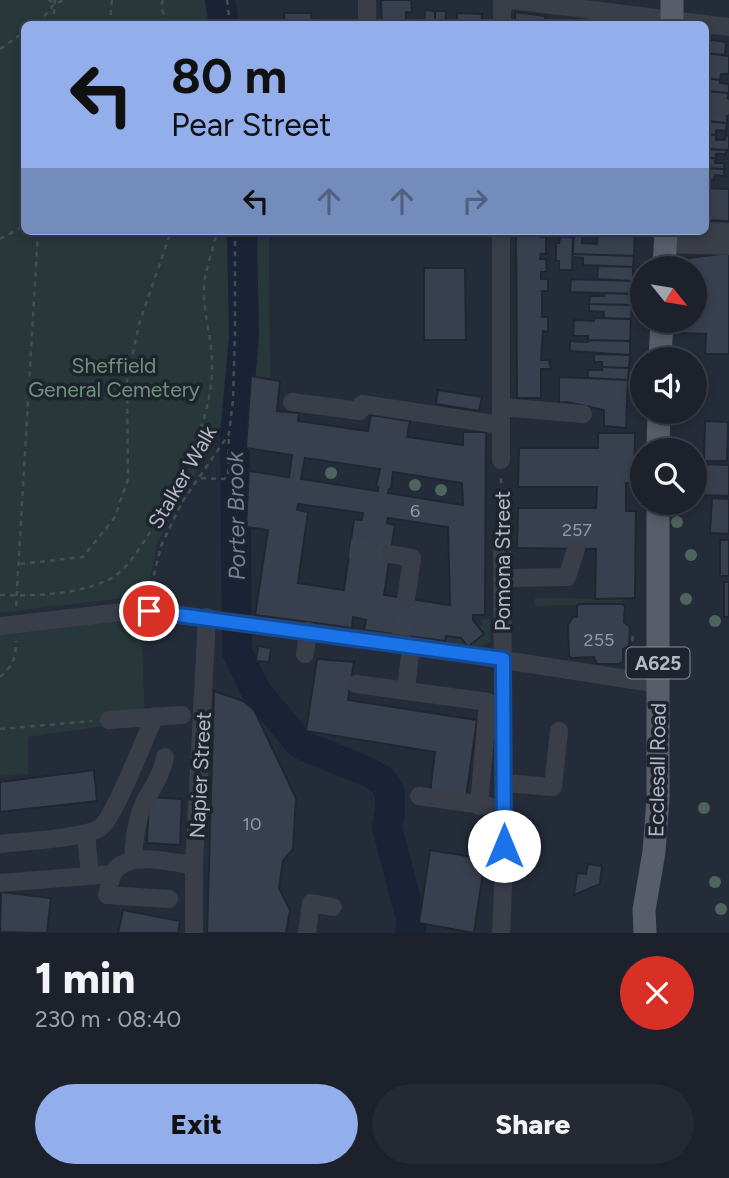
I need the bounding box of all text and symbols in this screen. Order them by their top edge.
text: 80 m [171,46,287,105]
icon: left [56,49,147,140]
text: Pear Street [171,106,331,144]
icon: left [237,182,275,220]
icon: ahead [310,182,348,220]
icon: ahead [383,182,421,220]
icon: right [456,182,494,220]
north arrow [630,256,707,332]
map controls [630,256,707,515]
button: sound [630,347,707,424]
park label: Sheffield General Cemetery [28,353,200,402]
street label: Stalker Walk [143,420,222,533]
button: search [630,438,707,515]
water label: Porter Brook [221,450,251,581]
street label: Pomona Street [490,491,515,631]
house number: 6 [410,500,420,522]
house number: 257 [562,519,592,541]
pin [119,581,179,641]
icon: arrive [130,592,168,630]
house number: 255 [584,629,614,651]
road number: A625 [626,648,690,678]
street label: Ecclesall Road [643,703,671,837]
street label: Napier Street [184,711,216,839]
position arrow [467,809,541,883]
house number: 10 [243,813,261,835]
text: 1 min [35,953,135,1004]
button: close [620,956,694,1030]
text: 230 m · 08:40 [35,1005,181,1033]
button: Exit [35,1084,358,1164]
button: Share [372,1084,694,1164]

